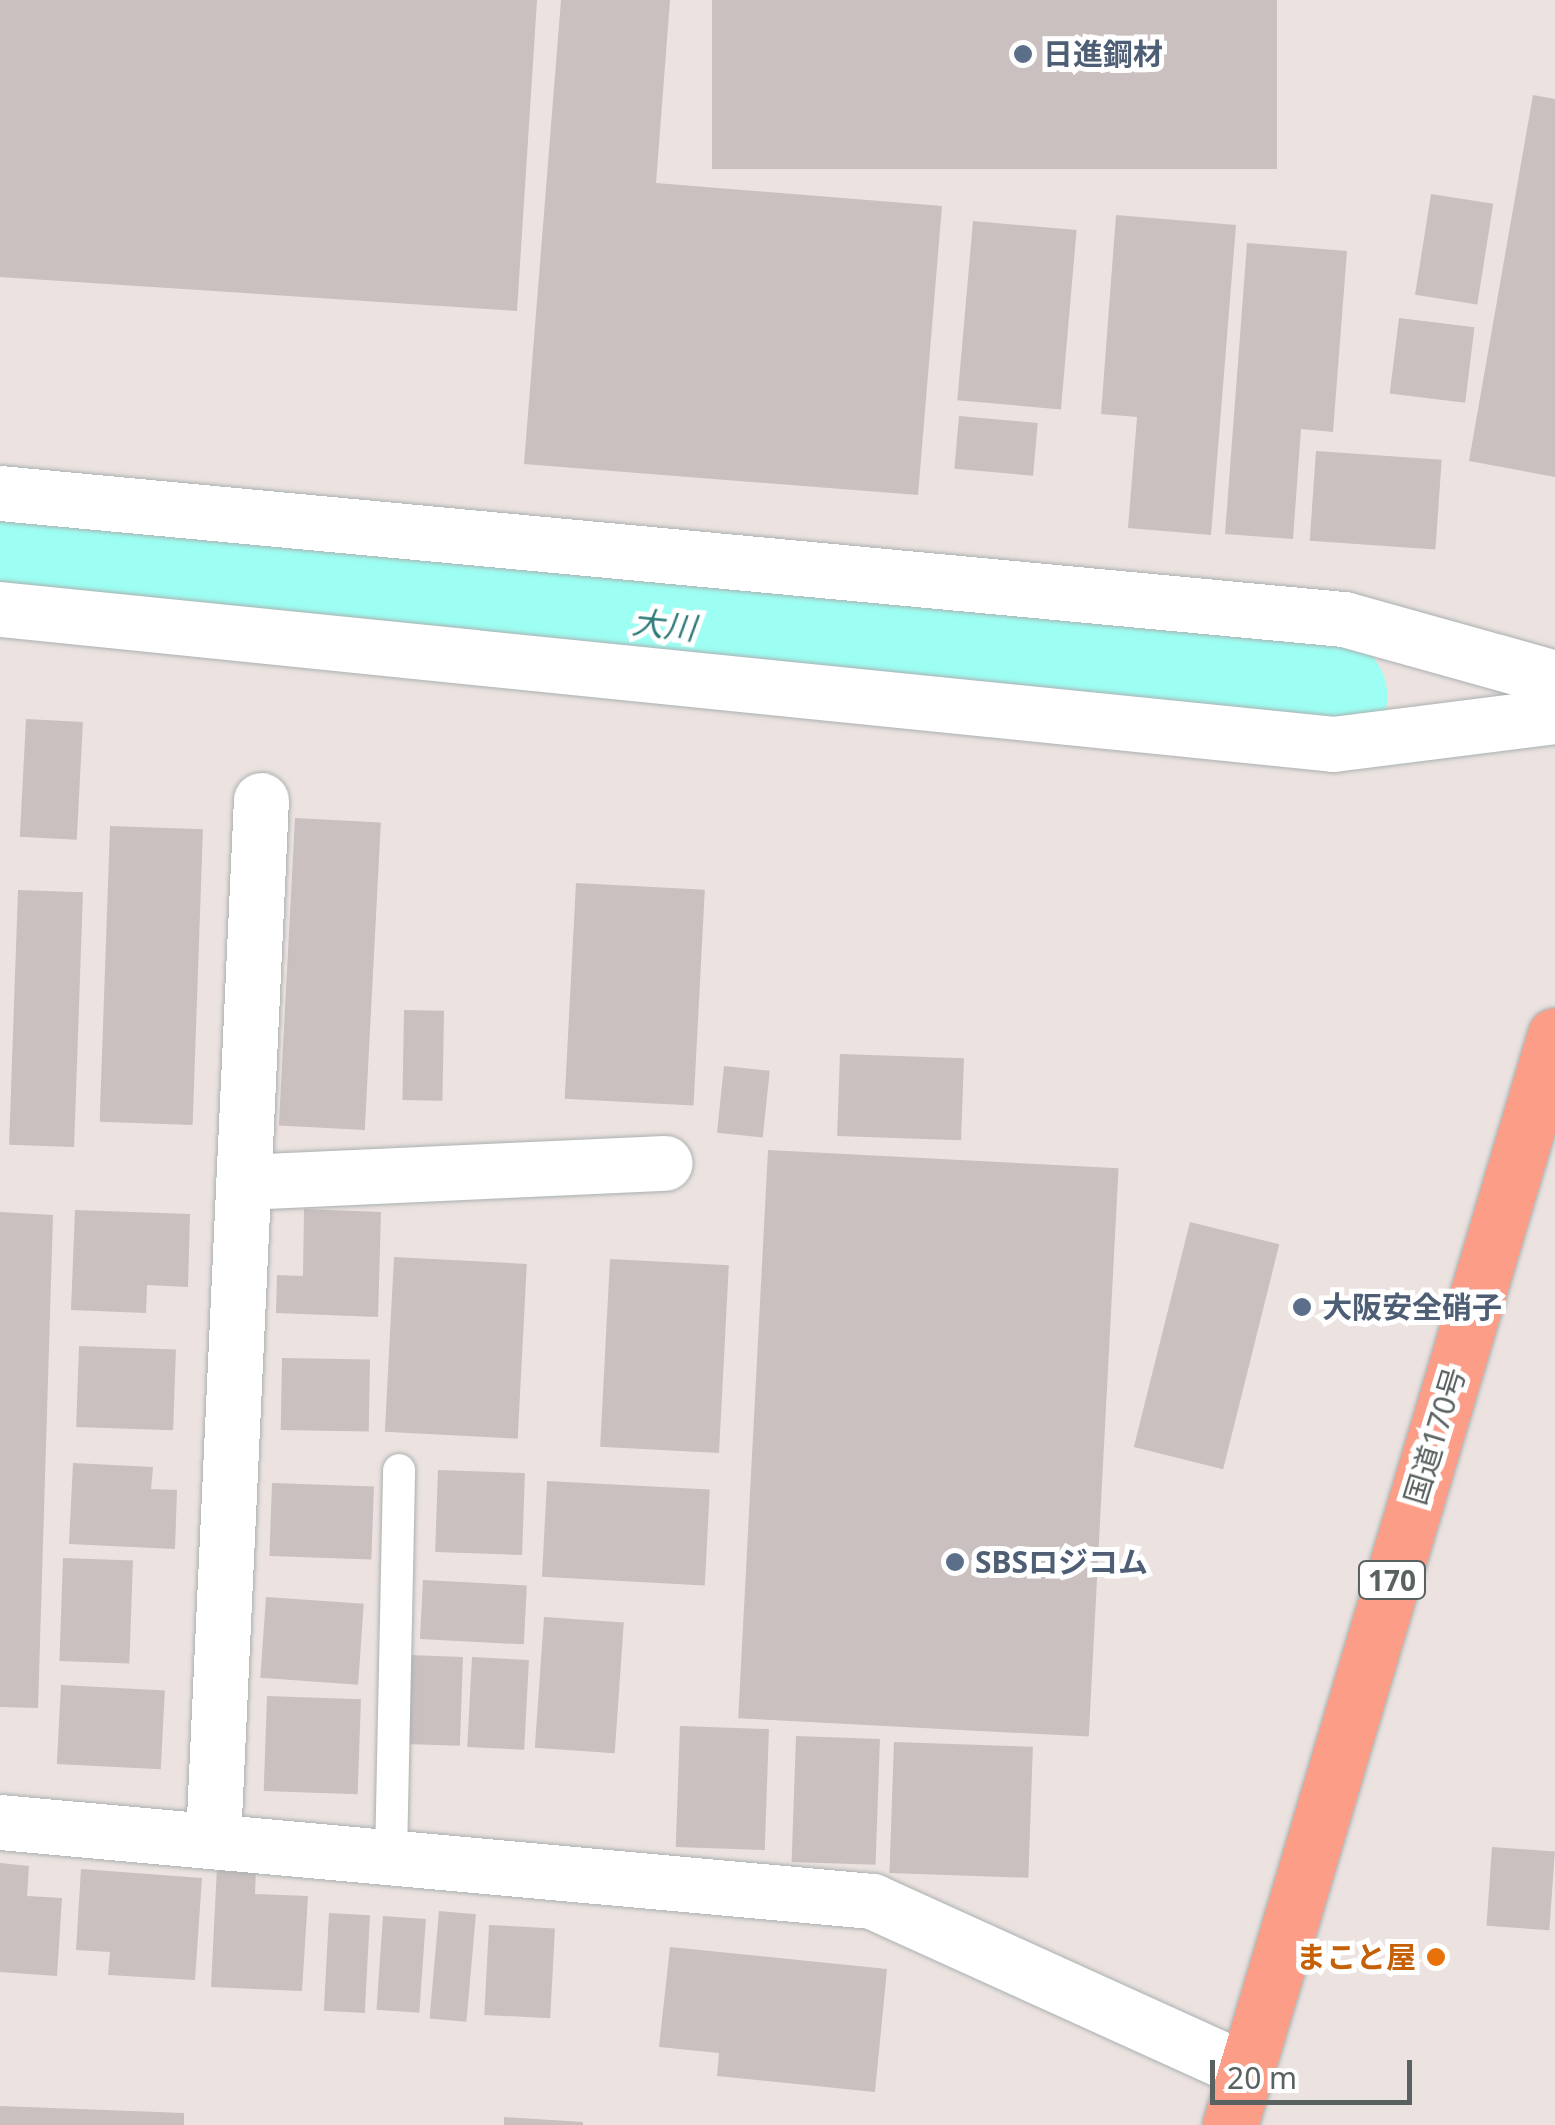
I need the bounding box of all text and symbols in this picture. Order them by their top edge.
place label: 日進鋼材 [1043,36,1163,72]
marker: 日進鋼材 [1012,43,1034,65]
water label: 大川 [630,603,698,647]
place label: 大阪安全硝子 [1322,1289,1502,1325]
marker: 大阪安全硝子 [1291,1296,1313,1318]
street label: 国道170号 [1397,1363,1473,1509]
place label: SBSロジコム [975,1544,1148,1580]
marker: SBSロジコム [944,1551,966,1573]
road number: 170 [1357,1557,1427,1603]
place label: まこと屋 [1296,1939,1416,1975]
marker: まこと屋 [1425,1946,1447,1968]
scale bar [1215,2040,1418,2102]
text: 20 m [1227,2057,1297,2098]

